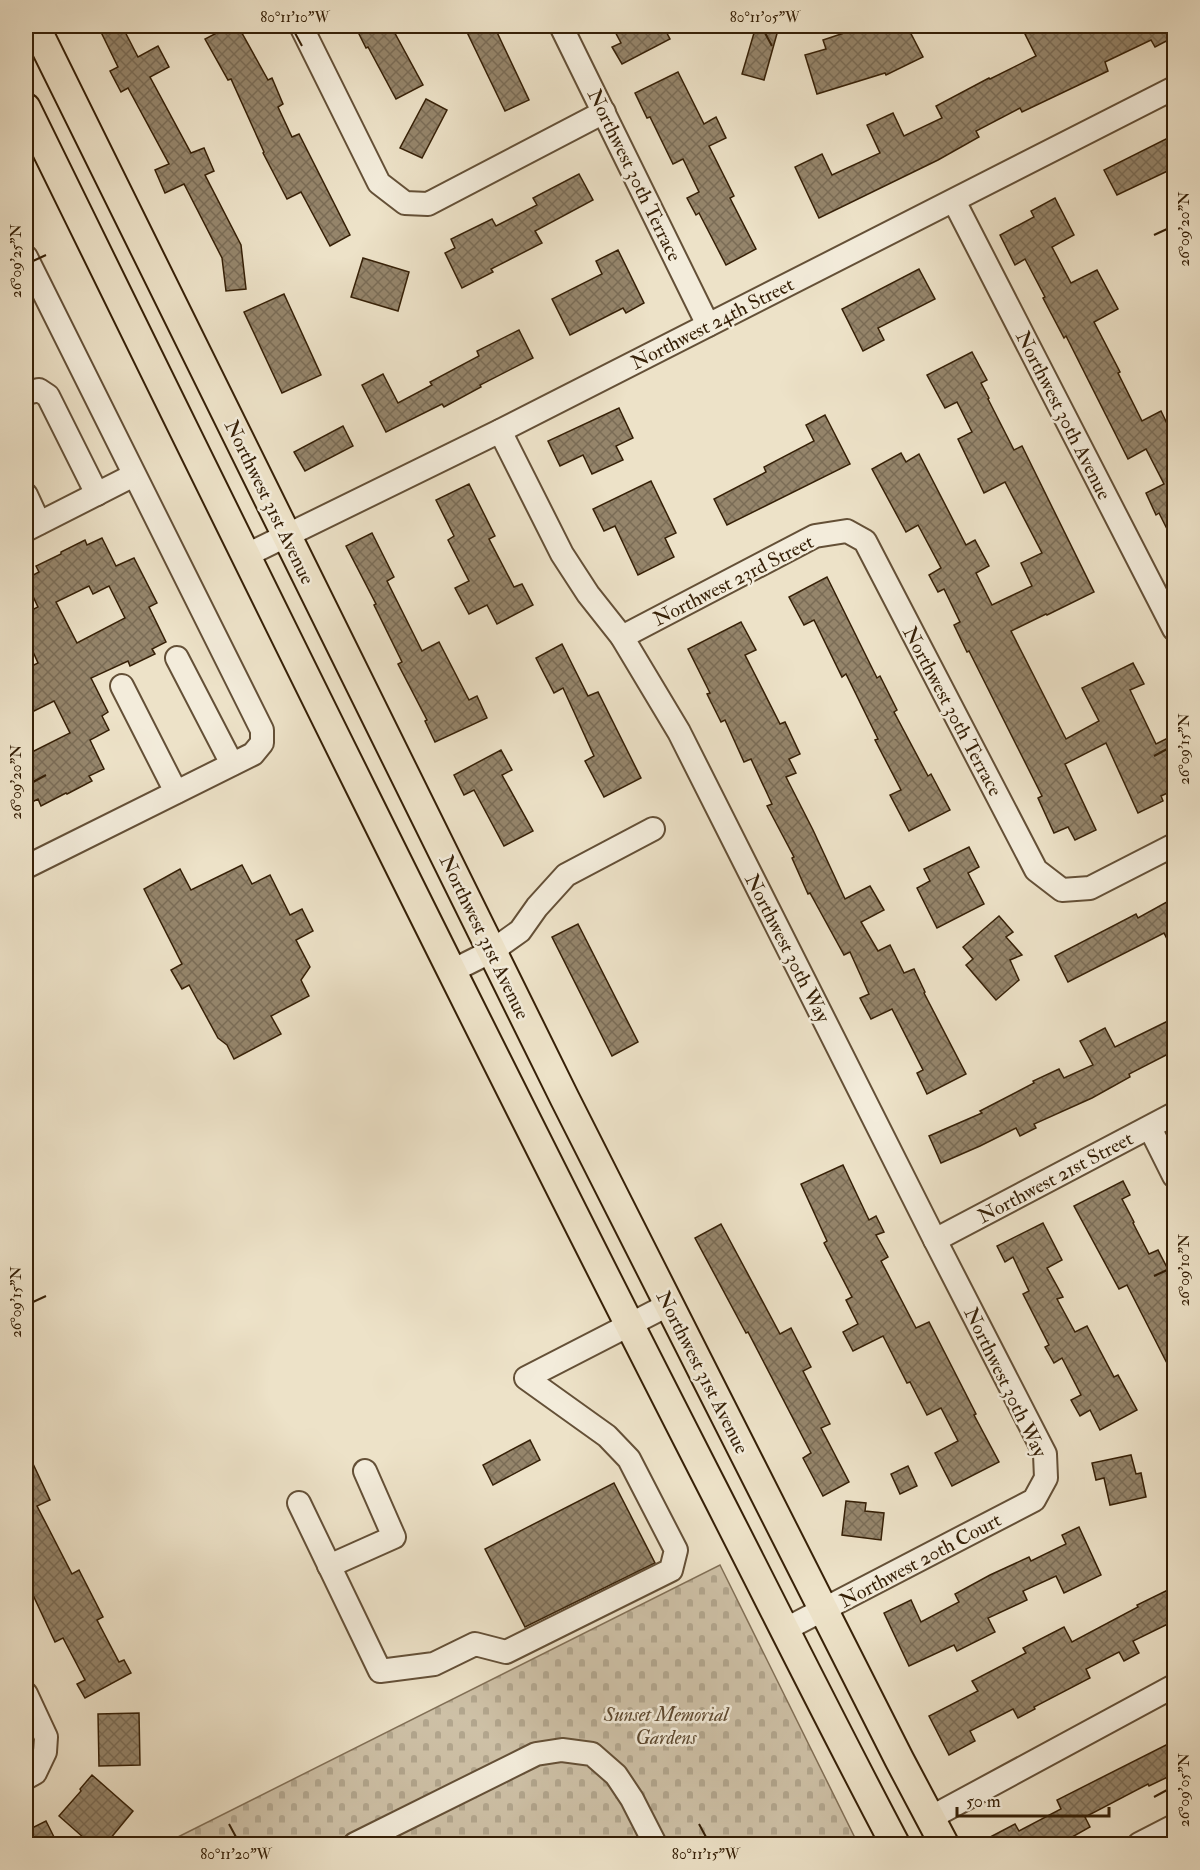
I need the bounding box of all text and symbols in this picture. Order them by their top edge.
text: 80°11'10"W [260,8,330,27]
text: 80°11'05"W [730,8,801,27]
street label: Northwest 30th Terrace [582,85,687,266]
text: 26°09'20"N [1175,191,1194,266]
text: 26°09'25"N [7,224,26,298]
street label: Northwest 24th Street [627,271,798,375]
street label: Northwest 30th Avenue [1010,327,1117,504]
street label: Northwest 31st Avenue [219,416,320,588]
street label: Northwest 23rd Street [649,529,818,632]
street label: Northwest 30th Terrace [897,622,1008,800]
text: 26°09'15"N [1175,713,1194,785]
text: 26°09'20"N [7,744,26,819]
street label: Northwest 31st Avenue [434,851,535,1023]
street label: Northwest 30th Way [739,870,836,1028]
street label: Northwest 21st Street [973,1126,1138,1229]
text: 26°09'10"N [1175,1233,1194,1306]
text: 26°09'15"N [7,1266,26,1338]
street label: Northwest 31st Avenue [651,1287,754,1458]
street label: Northwest 30th Way [958,1303,1053,1462]
street label: Northwest 20th Court [835,1507,1006,1614]
park label: Sunset Memorial Gardens [603,1702,731,1750]
text: 26°09'05"N [1175,1752,1194,1827]
scale bar [957,1780,1108,1818]
text: 50 m [966,1790,1001,1813]
text: 80°11'20"W [200,1845,273,1864]
text: 80°11'15"W [672,1845,741,1864]

